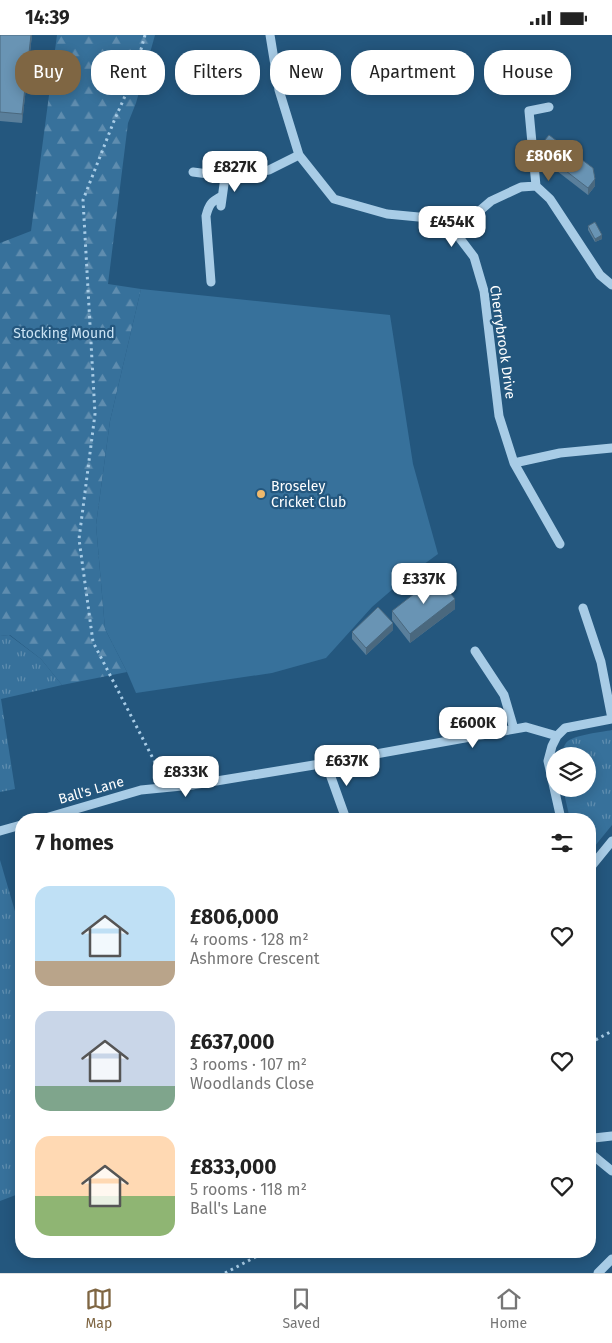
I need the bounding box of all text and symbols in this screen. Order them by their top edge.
text: 14:39 [25,6,70,29]
chip: Buy [15,50,81,95]
chip: Rent [91,50,165,95]
chip: Filters [175,50,260,95]
chip: New [270,50,341,95]
chip: Apartment [351,50,474,95]
chip: House [484,50,571,95]
pin: £806K [514,139,584,182]
text: £806K [526,146,572,165]
pin: £827K [200,151,270,193]
text: £827K [213,157,257,176]
pin: £454K [417,205,487,248]
text: £454K [430,212,474,231]
street label: Cherrybrook Drive [486,284,519,400]
park label: Stocking Mound [13,325,115,342]
place label: Broseley Cricket Club [271,478,346,511]
marker: Broseley Cricket Club [255,488,267,500]
pin: £337K [389,563,459,605]
text: £337K [403,569,445,588]
pin: £600K [438,707,508,749]
text: £600K [450,713,496,732]
pin: £637K [312,745,382,787]
map controls [546,747,596,797]
button: layers [546,747,596,797]
text: £637K [326,751,368,770]
pin: £833K [151,755,221,798]
text: £833K [164,762,208,781]
street label: Ball's Lane [56,773,126,808]
icon: filters [548,829,576,857]
text: 7 homes [35,830,114,856]
text: £806,000 [190,904,279,930]
icon: home [75,906,135,966]
icon: heart [548,922,576,950]
text: 4 rooms · 128 m² [190,930,309,949]
text: Ashmore Crescent [190,949,320,968]
text: £637,000 [190,1029,275,1055]
icon: home [75,1031,135,1091]
icon: heart [548,1047,576,1075]
text: 3 rooms · 107 m² [190,1055,307,1074]
text: Woodlands Close [190,1074,314,1093]
text: £833,000 [190,1154,277,1180]
icon: home [75,1156,135,1216]
icon: heart [548,1172,576,1200]
text: 5 rooms · 118 m² [190,1180,307,1199]
text: Ball's Lane [190,1199,267,1218]
tab: Map [85,1285,113,1332]
tab: Saved [282,1285,320,1332]
tab: Home [490,1285,527,1332]

